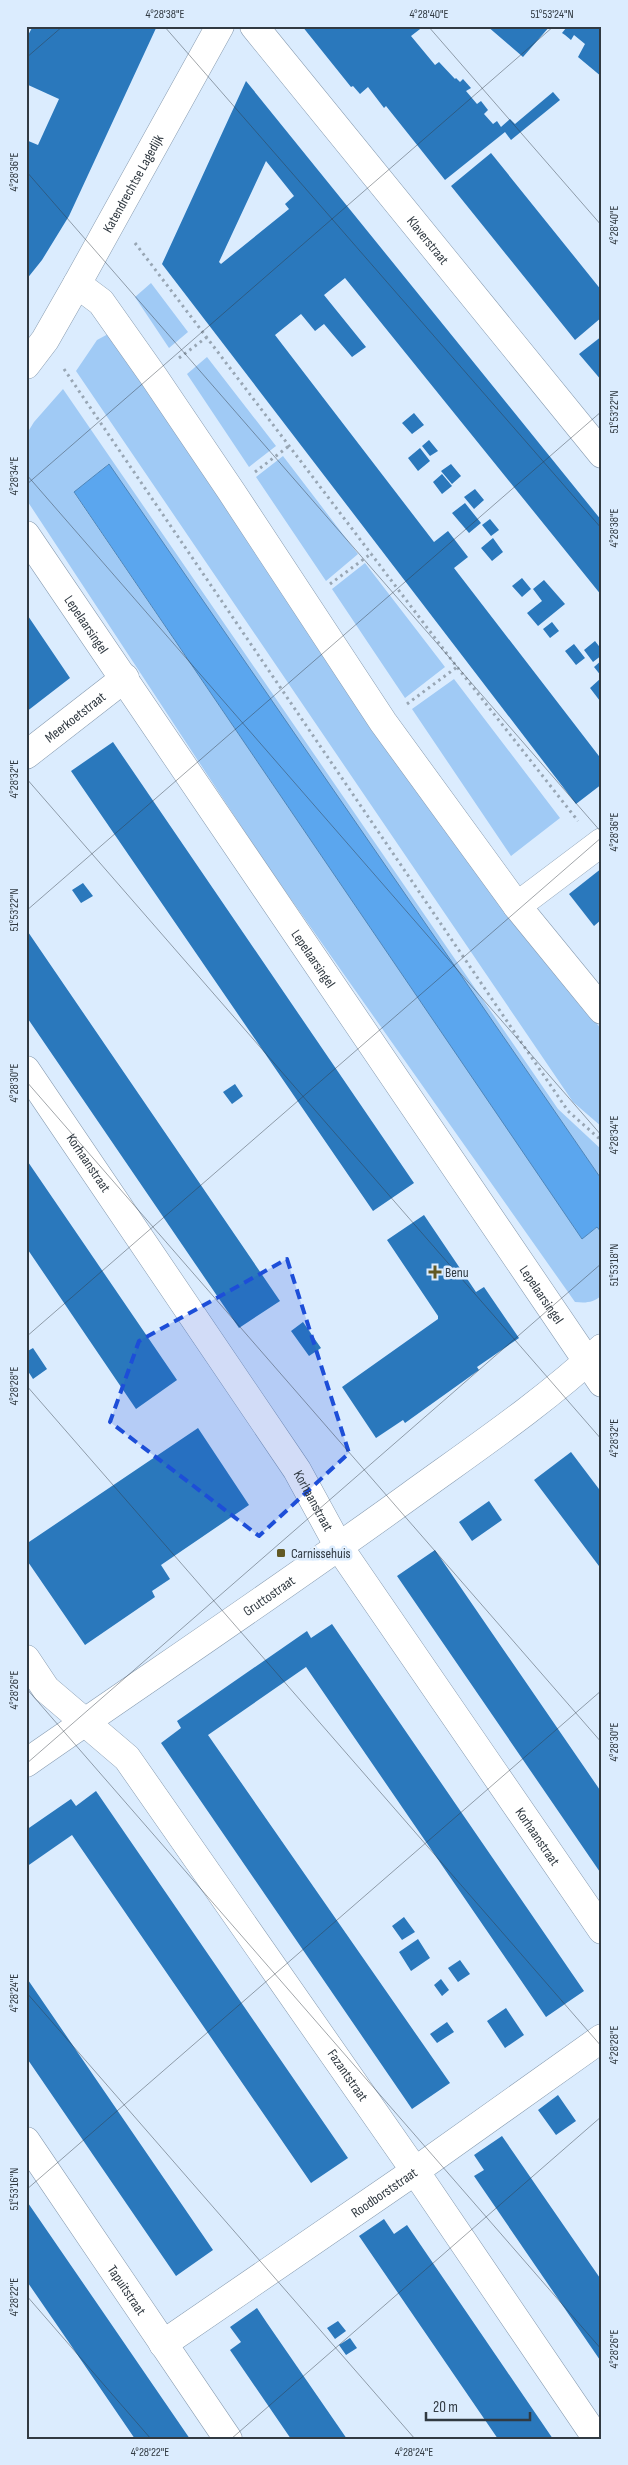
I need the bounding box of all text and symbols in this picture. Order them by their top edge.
text: 4°28'38"E [146,7,184,22]
text: 4°28'40"E [410,7,449,22]
text: 51°53'24"N [530,7,574,22]
street label: Katendrechtse Lagedijk [99,131,167,235]
text: 4°28'36"E [7,153,22,191]
text: 4°28'40"E [607,205,622,244]
street label: Klaverstraat [403,213,453,268]
text: 51°53'22"N [607,390,622,434]
text: 4°28'34"E [7,457,22,495]
text: 4°28'38"E [607,509,622,547]
street label: Lepelaarsingel [61,592,112,657]
street label: Meerkoetstraat [41,688,109,746]
text: 4°28'32"E [7,760,22,798]
text: 4°28'36"E [607,813,622,851]
text: 51°53'22"N [7,888,22,932]
street label: Lepelaarsingel [288,926,339,991]
text: 4°28'30"E [7,1063,22,1102]
text: 4°28'34"E [607,1116,622,1154]
street label: Korhaanstraat [63,1130,115,1195]
text: 51°53'18"N [607,1244,622,1286]
street label: Lepelaarsingel [516,1262,568,1327]
place label: Benu [445,1264,469,1281]
marker: Benu [429,1266,441,1278]
text: 4°28'28"E [7,1367,22,1405]
text: 4°28'32"E [607,1419,622,1457]
street label: Korhaanstraat [290,1467,337,1534]
place label: Carnissehuis [291,1545,351,1562]
marker: Carnissehuis [275,1547,287,1559]
street label: Gruttostraat [240,1572,298,1619]
text: 4°28'26"E [7,1671,22,1709]
text: 4°28'30"E [607,1722,622,1761]
street label: Korhaanstraat [512,1804,564,1869]
text: 4°28'24"E [7,1974,22,2012]
text: 4°28'28"E [607,2026,622,2064]
street label: Fazantstraat [324,2046,372,2104]
street label: Roodborststraat [348,2164,420,2221]
text: 51°53'16"N [7,2168,22,2210]
street label: Tapuitstraat [104,2262,150,2318]
text: 4°28'22"E [7,2278,22,2316]
text: 4°28'26"E [607,2330,622,2368]
scale bar [426,2390,529,2422]
text: 20 m [433,2398,458,2417]
text: 4°28'22"E [131,2445,169,2460]
text: 4°28'24"E [395,2445,433,2460]

